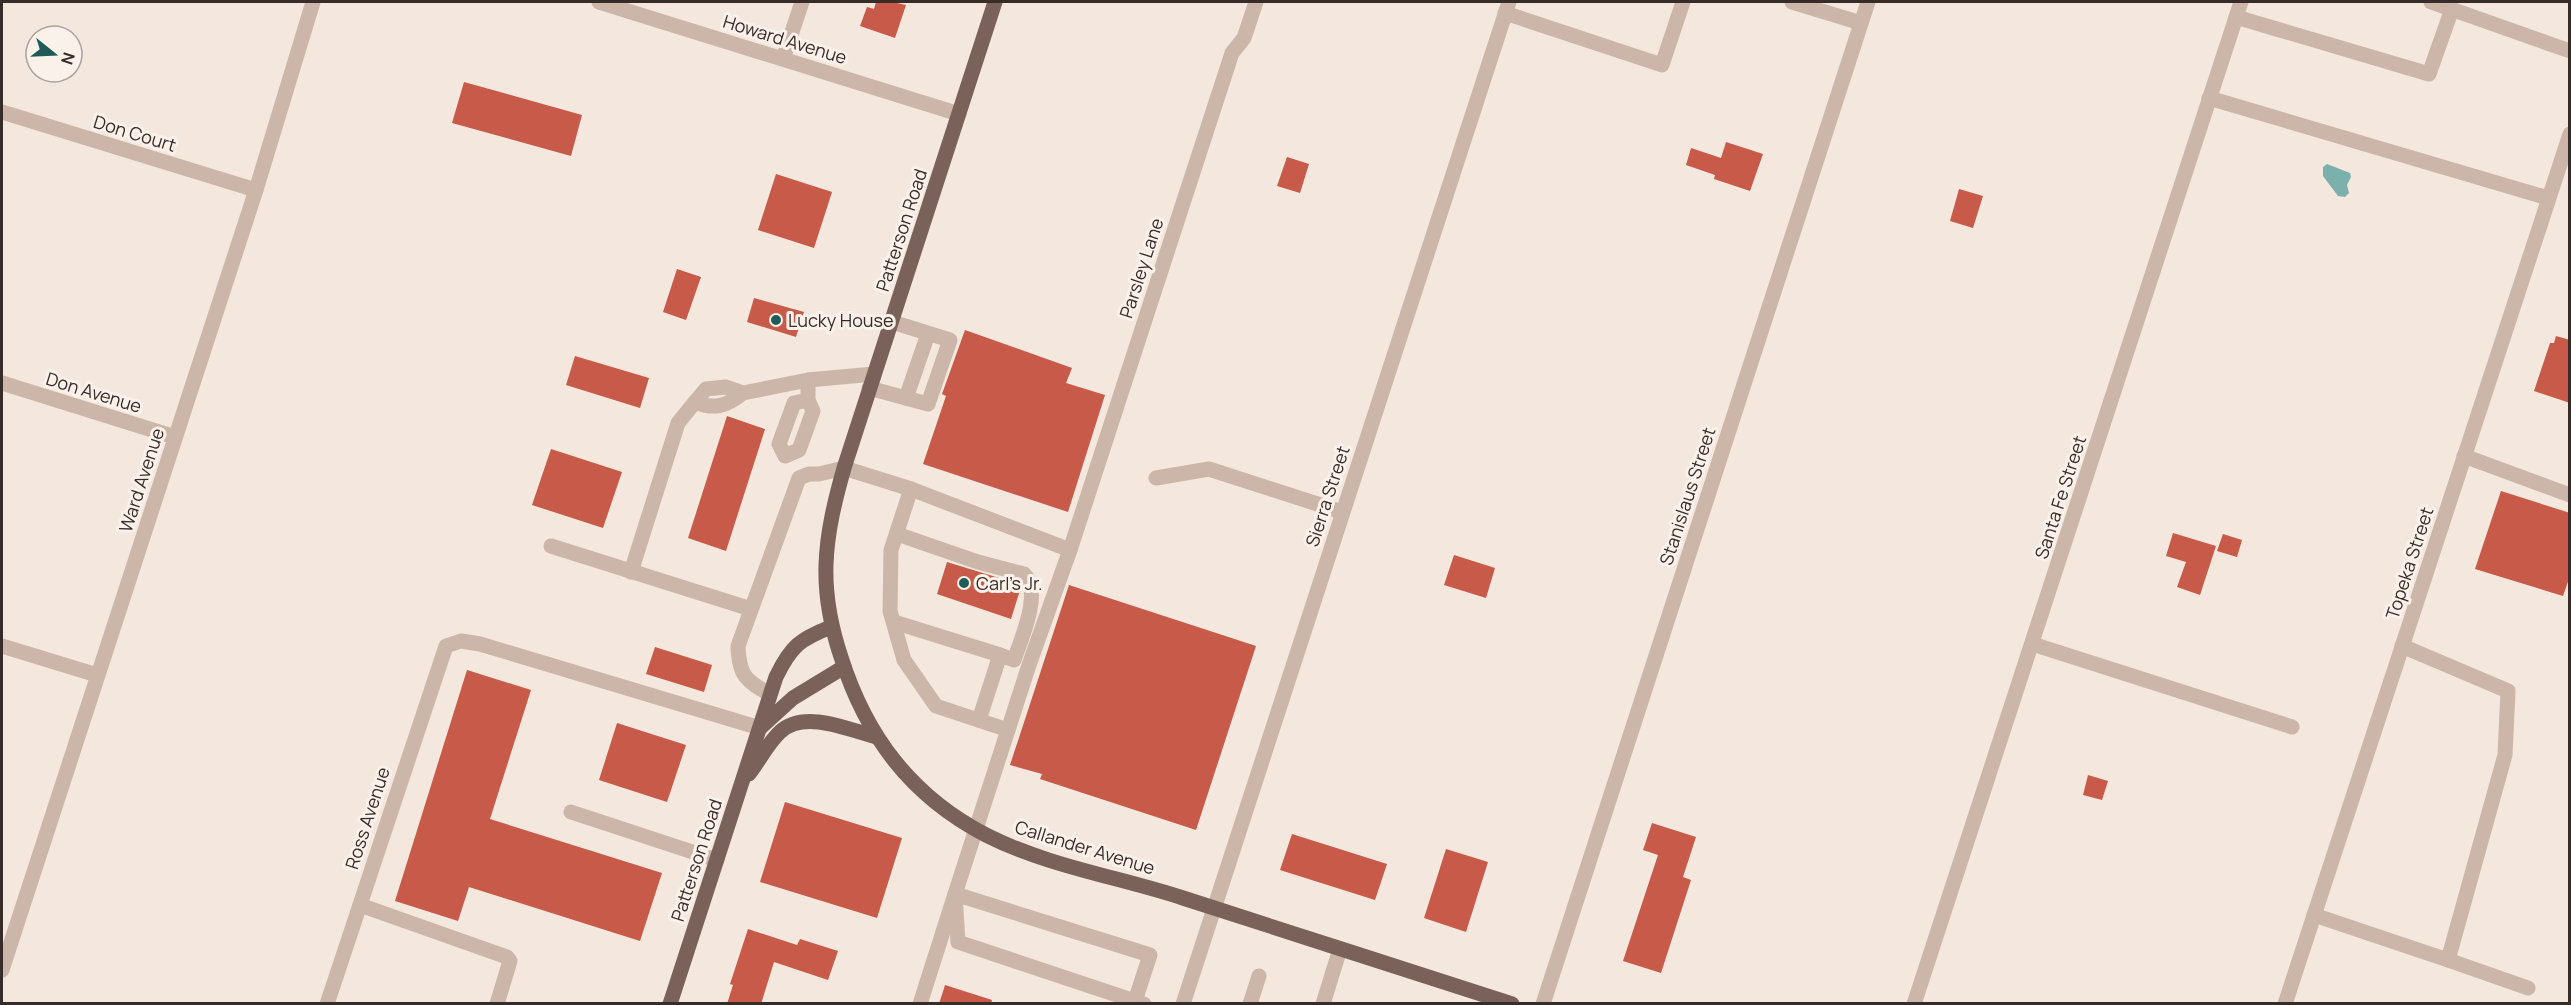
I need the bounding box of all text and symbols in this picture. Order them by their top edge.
street label: Howard Avenue [720,9,850,69]
north arrow [24,24,84,84]
text: N [56,50,81,68]
street label: Don Court [91,109,179,157]
street label: Patterson Road [870,166,932,294]
street label: Parsley Lane [1114,215,1168,321]
place label: Lucky House [788,308,894,332]
marker: Lucky House [769,313,783,327]
street label: Don Avenue [43,366,145,418]
street label: Stanislaus Street [1653,424,1721,568]
street label: Ward Avenue [113,425,169,535]
street label: Santa Fe Street [2029,432,2091,562]
street label: Sierra Street [1299,442,1355,550]
street label: Topeka Street [2380,504,2438,622]
place label: Carl's Jr. [976,571,1043,595]
marker: Carl's Jr. [957,576,971,590]
street label: Ross Avenue [339,764,395,872]
street label: Patterson Road [665,796,727,924]
street label: Callander Avenue [1012,814,1158,880]

